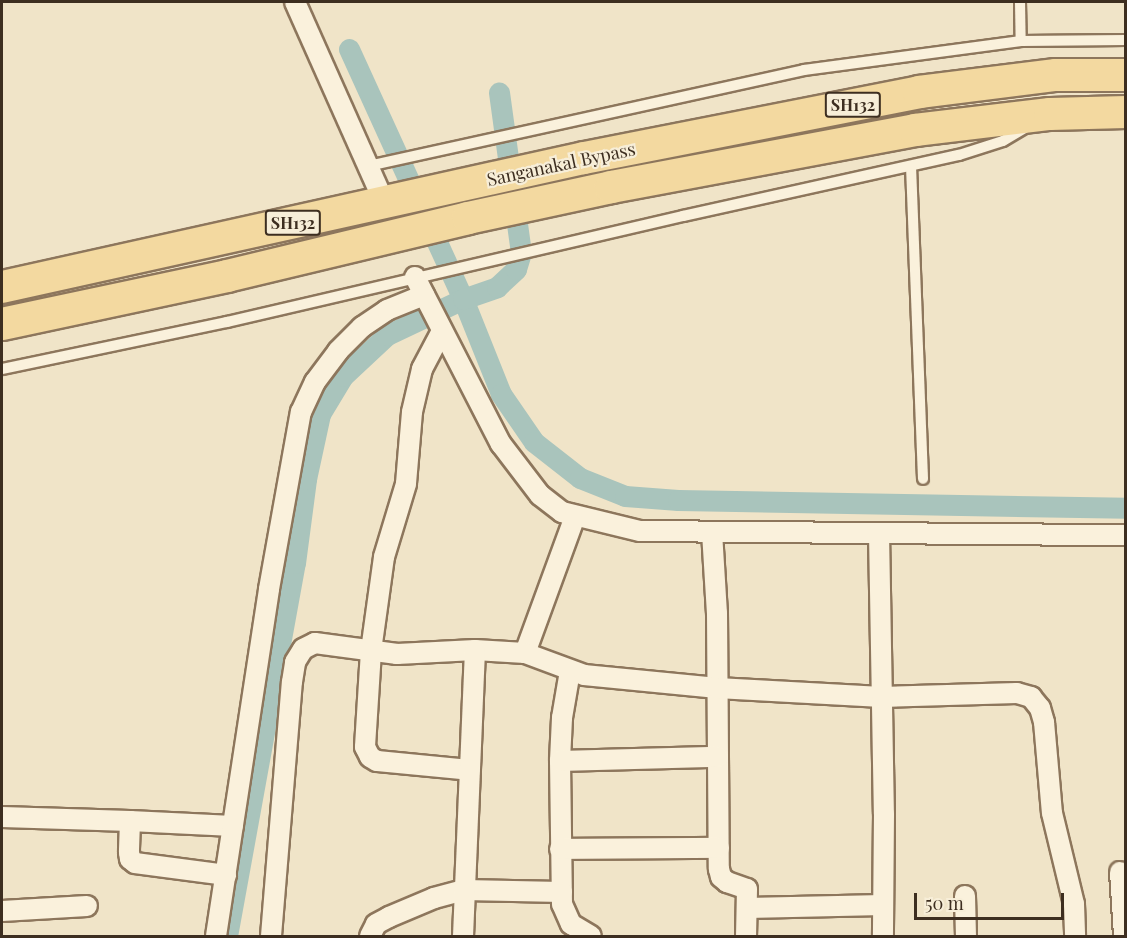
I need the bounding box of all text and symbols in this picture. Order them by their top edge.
road number: SH132 [824,92,882,118]
street label: Sanganakal Bypass [485,138,637,190]
road number: SH132 [264,210,322,236]
scale bar [917,881,1067,919]
text: 50 m [925,891,964,915]

